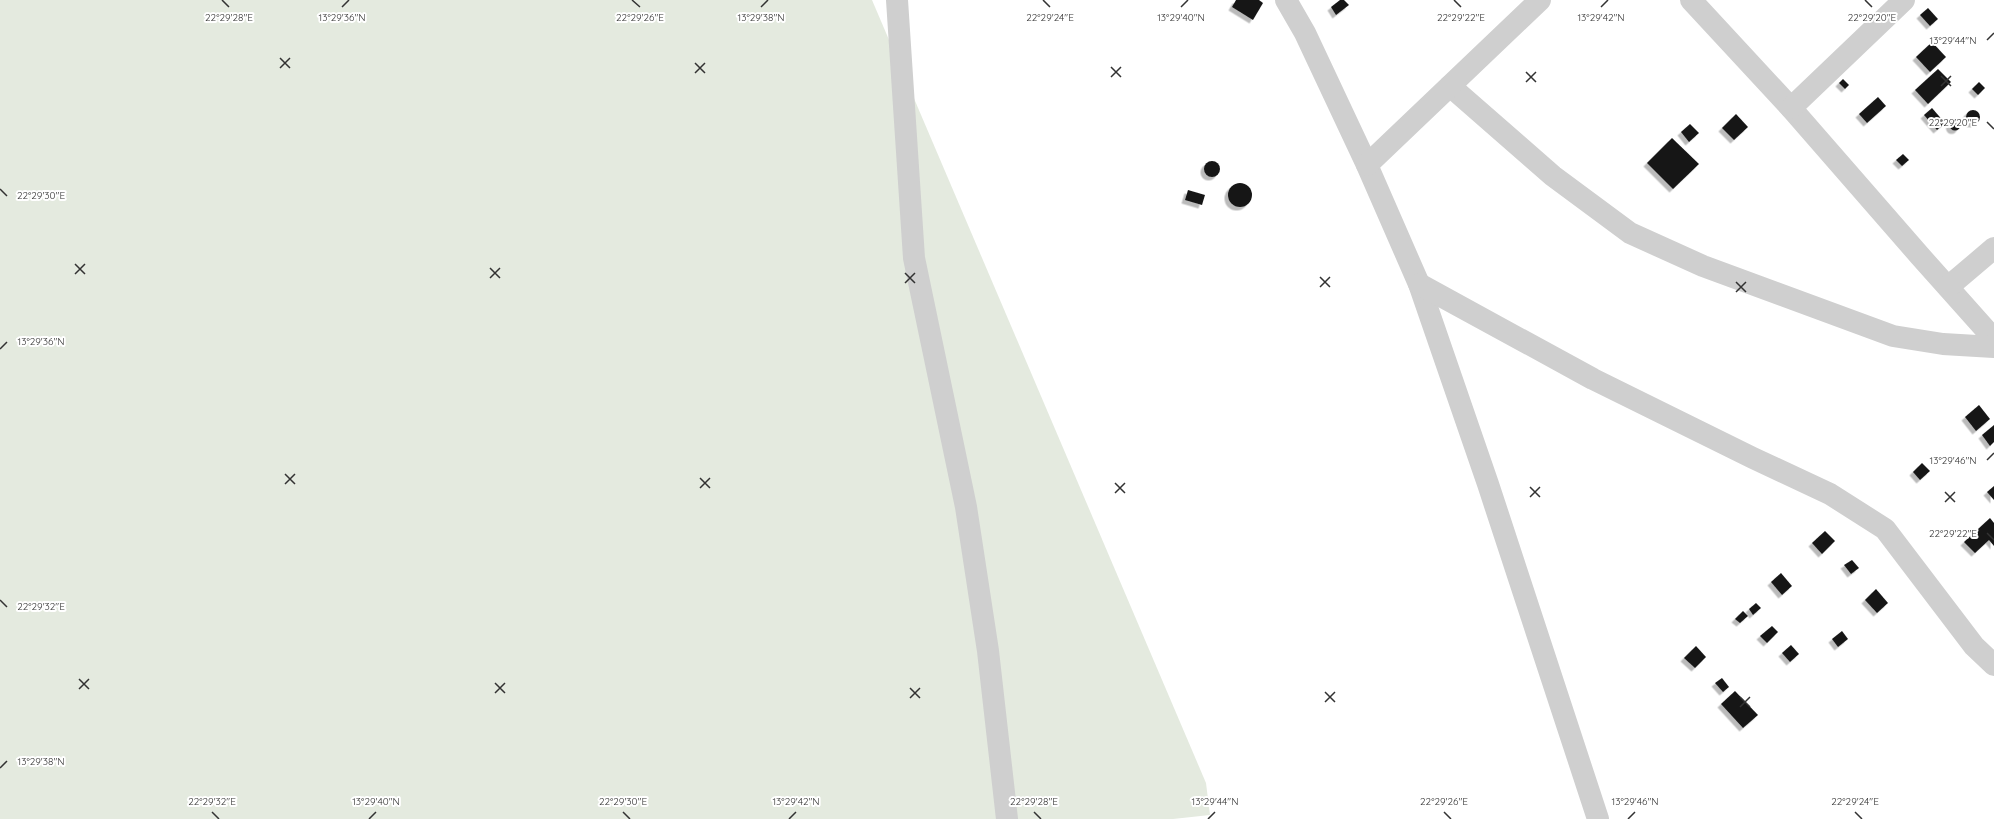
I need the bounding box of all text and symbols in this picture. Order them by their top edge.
text: 22°29'28"E [205,11,253,24]
text: 13°29'36"N [318,11,366,24]
text: 22°29'26"E [616,11,664,24]
text: 13°29'38"N [737,11,785,24]
text: 22°29'24"E [1026,11,1074,24]
text: 13°29'40"N [1157,11,1205,24]
text: 22°29'22"E [1437,11,1485,24]
text: 13°29'42"N [1577,11,1625,24]
text: 22°29'20"E [1848,11,1897,24]
text: 13°29'44"N [1930,34,1976,47]
text: 22°29'20"E [1929,116,1978,129]
text: 22°29'30"E [17,189,65,202]
text: 13°29'36"N [17,335,65,348]
text: 13°29'46"N [1929,454,1977,467]
text: 22°29'22"E [1929,527,1977,540]
text: 22°29'32"E [17,600,65,613]
text: 13°29'38"N [17,755,65,768]
text: 22°29'32"E [188,795,236,808]
text: 13°29'40"N [352,795,400,808]
text: 22°29'30"E [599,795,647,808]
text: 13°29'42"N [772,795,820,808]
text: 22°29'28"E [1010,795,1058,808]
text: 13°29'44"N [1192,795,1238,808]
text: 22°29'26"E [1420,795,1468,808]
text: 13°29'46"N [1611,795,1659,808]
text: 22°29'24"E [1831,795,1879,808]

